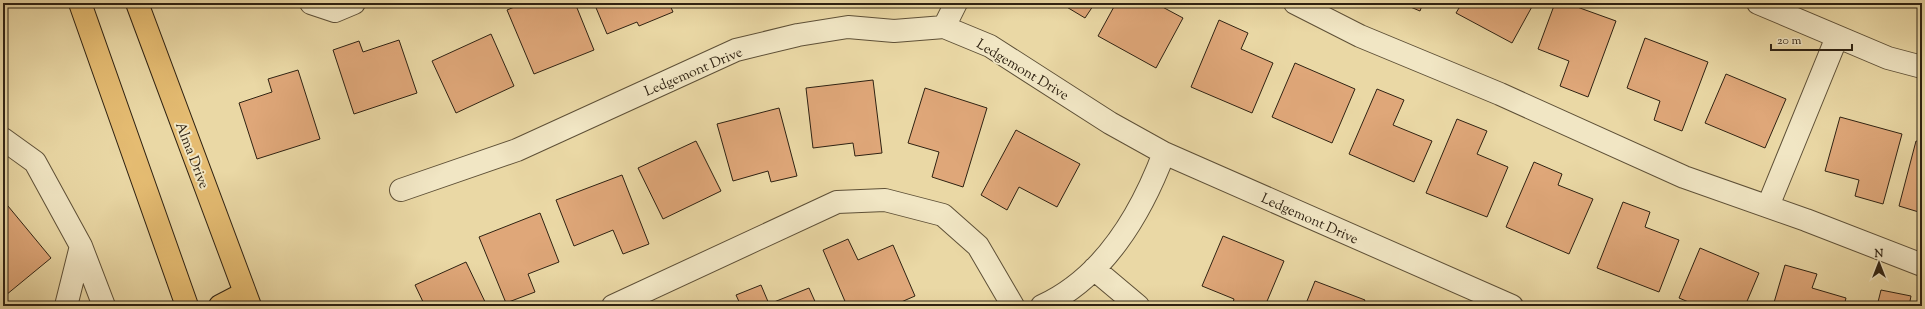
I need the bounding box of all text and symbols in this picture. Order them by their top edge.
scale bar [1771,26,1852,52]
text: 20 m [1777,32,1802,50]
street label: Ledgemont Drive [972,35,1072,106]
street label: Ledgemont Drive [642,43,746,103]
street label: Alma Drive [169,119,213,192]
street label: Ledgemont Drive [1257,189,1361,250]
north arrow [1859,243,1899,283]
text: N [1874,246,1884,262]

